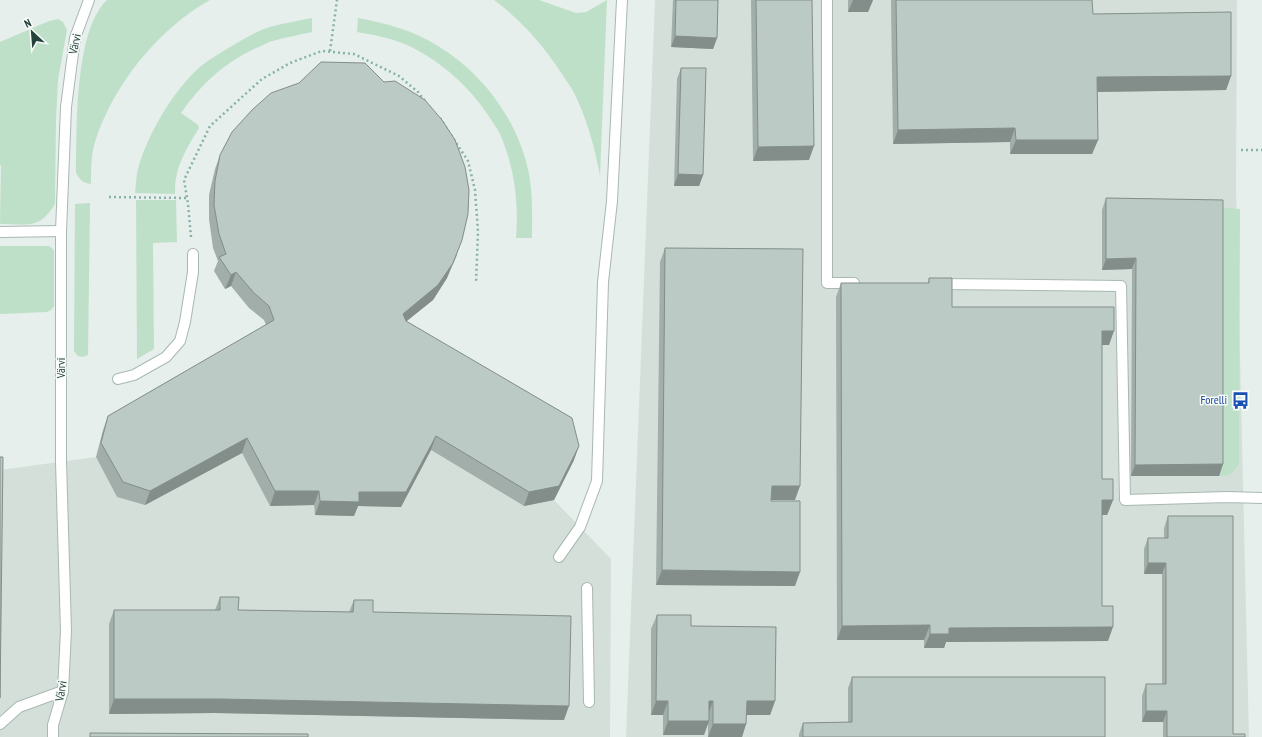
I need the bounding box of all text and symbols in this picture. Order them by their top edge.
north arrow [12,12,52,52]
text: N [22,15,33,31]
street label: Värvi [65,32,84,56]
street label: Värvi [53,358,68,379]
bus stop icon: Forelli [1230,390,1250,410]
place label: Forelli [1200,392,1227,407]
street label: Värvi [51,680,70,703]

